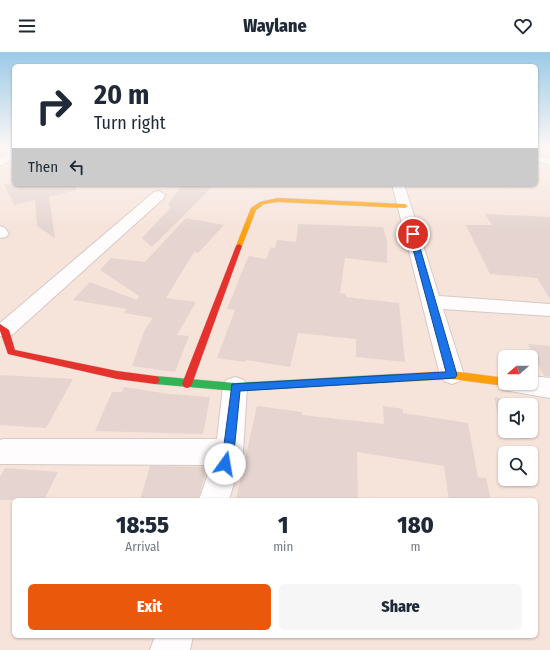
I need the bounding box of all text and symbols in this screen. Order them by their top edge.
icon: menu [16,15,38,37]
text: Waylane [243,15,307,37]
icon: heart [512,15,534,37]
text: 20 m [94,78,149,111]
icon: right [28,80,80,132]
text: Turn right [94,112,166,134]
icon: left [66,156,88,178]
text: Then [28,158,58,176]
pin [396,217,430,251]
icon: arrive [402,223,424,245]
north arrow [498,350,538,390]
map controls [498,350,538,486]
button: sound [498,398,538,438]
position arrow [204,443,246,485]
button: search [498,446,538,486]
text: 18:55 [116,511,169,539]
text: 1 [278,511,288,539]
text: 180 [397,511,434,539]
text: Arrival [125,539,160,554]
text: min [273,539,293,554]
text: m [411,539,421,554]
button: Exit [28,584,271,630]
button: Share [279,584,522,630]

